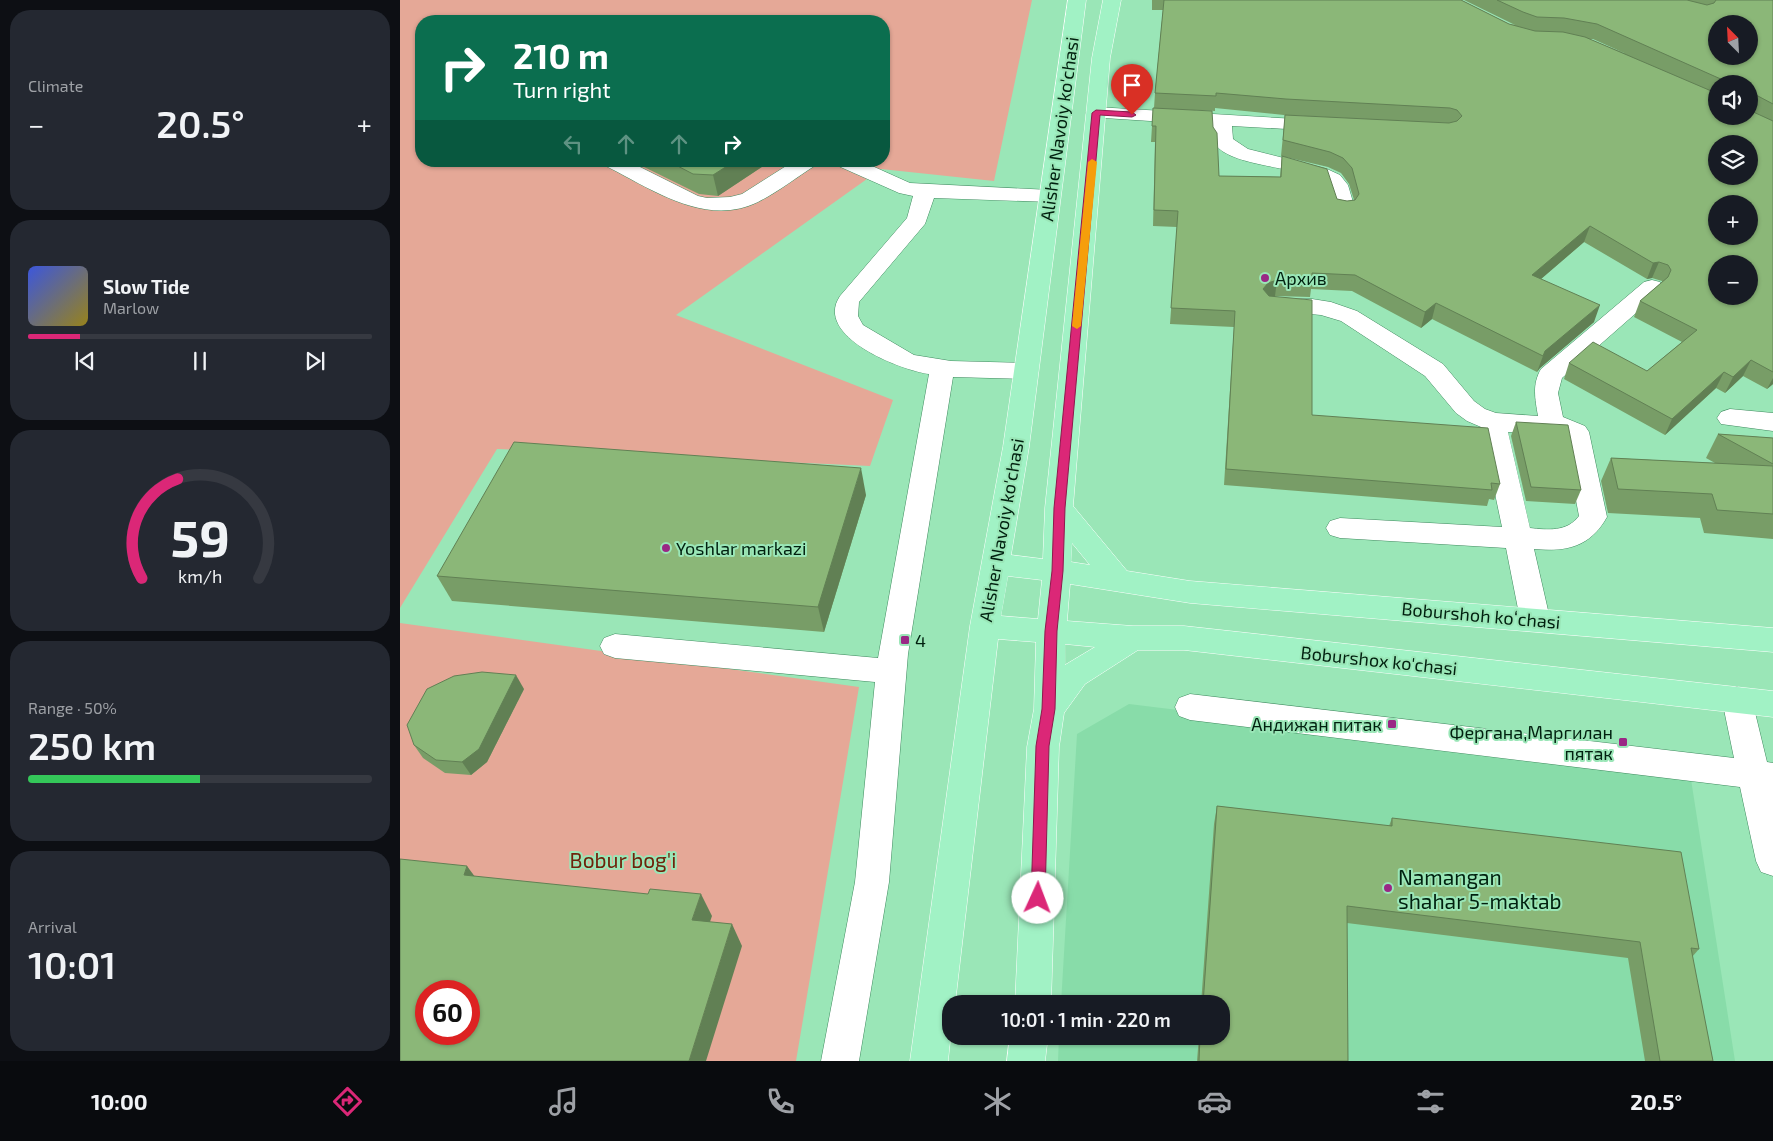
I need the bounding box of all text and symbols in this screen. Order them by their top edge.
north arrow [1708,15,1758,65]
map controls [1708,15,1758,305]
text: 210 m [513,34,609,76]
icon: right [430,35,495,100]
street label: Alisher Navoiy ko'chasi [1035,35,1083,223]
pin [1111,64,1153,115]
icon: arrive [1118,71,1146,99]
button: sound [1708,75,1758,125]
text: Climate [28,76,83,95]
text: Turn right [513,76,611,102]
text: 20.5° [156,100,245,146]
text: − [28,107,44,141]
text: + [357,107,372,141]
icon: left [559,130,587,158]
icon: ahead [612,130,640,158]
icon: ahead [665,130,693,158]
icon: right [718,130,746,158]
button: layers [1708,135,1758,185]
button: + [1708,195,1758,245]
button: − [1708,255,1758,305]
place label: Архив [1275,267,1327,289]
marker: Архив [1259,272,1271,284]
text: Slow Tide [103,275,190,298]
text: Marlow [103,298,159,317]
icon: previous [71,347,99,375]
icon: pause [186,347,214,375]
icon: next [301,347,329,375]
street label: Alisher Navoiy ko'chasi [974,437,1028,623]
text: 59 [170,505,230,567]
place label: Yoshlar markazi [676,537,807,559]
marker: Yoshlar markazi [660,542,672,554]
text: km/h [178,565,222,587]
street label: Boburshoh koʻchasi [1401,597,1561,633]
place label: 4 [915,629,926,651]
marker: 4 [899,634,911,646]
street label: Boburshox ko'chasi [1300,641,1458,679]
text: Range · 50% [28,698,117,717]
place label: Андижан питак [1251,713,1382,735]
marker: Андижан питак [1386,718,1398,730]
place label: Фергана,Маргилан пятак [1450,721,1613,764]
text: 250 km [28,722,156,768]
marker: Фергана,Маргилан пятак [1617,736,1629,748]
park label: Bobur bog'i [570,847,676,872]
place label: Namangan shahar 5-maktab [1398,864,1562,913]
position arrow [1011,871,1063,923]
marker: Namangan shahar 5-maktab [1382,882,1394,894]
text: Arrival [28,917,77,936]
text: 10:01 [28,941,116,987]
speed limit sign: 60 [415,980,480,1045]
text: 10:01 · 1 min · 220 m [1001,1008,1171,1031]
icon: directions [330,1084,365,1119]
icon: music [546,1084,581,1119]
icon: phone [763,1084,798,1119]
icon: climate [980,1084,1015,1119]
icon: car [1197,1084,1232,1119]
icon: filters [1413,1084,1448,1119]
text: 10:00 [91,1088,148,1114]
text: 20.5° [1630,1088,1682,1114]

